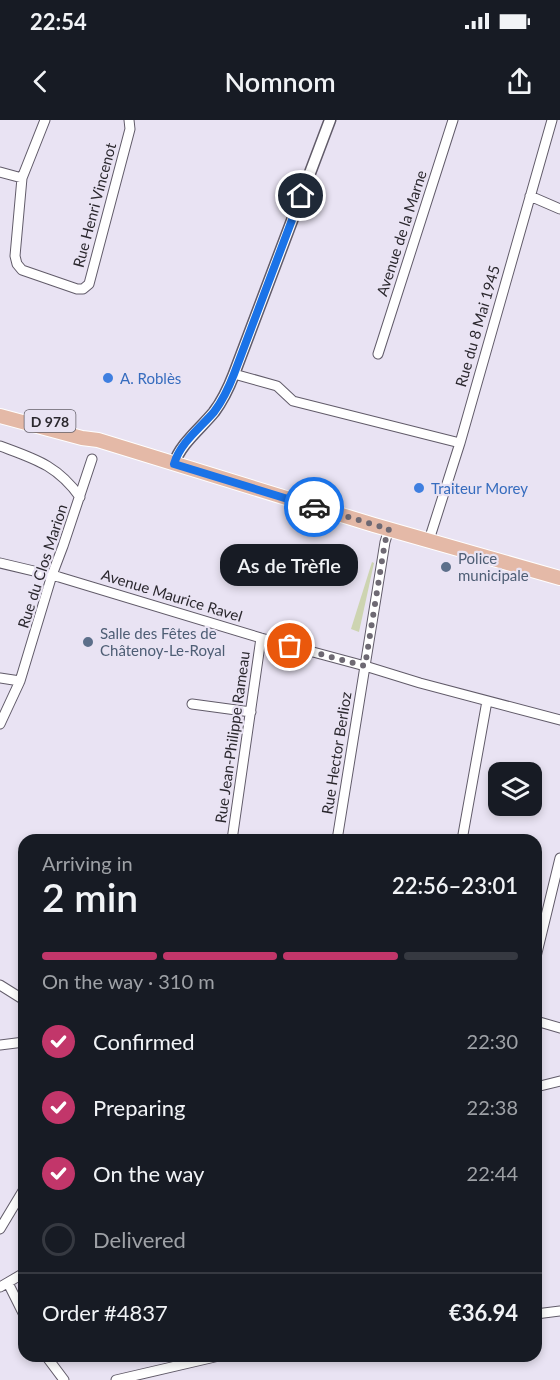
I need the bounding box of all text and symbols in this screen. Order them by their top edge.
text: 22:54 [30,8,87,35]
icon: back [24,65,57,98]
text: Nomnom [224,65,336,98]
icon: share [503,65,536,98]
street label: Rue Henri Vincenot [69,140,119,269]
street label: Avenue de la Marne [372,168,430,298]
pin [275,170,326,221]
icon: home [284,179,317,212]
street label: Rue du 8 Mai 1945 [451,263,503,389]
place label: A. Roblès [120,369,181,387]
marker: A. Roblès [101,371,115,385]
road number: D 978 [25,410,76,432]
courier [284,477,344,537]
place label: Traiteur Morey [431,479,528,497]
marker: Traiteur Morey [412,481,426,495]
icon: car [298,491,331,524]
street label: Rue du Clos Marion [13,502,71,630]
callout: As de Trèfle [221,544,359,586]
place label: Police municipale [458,549,529,584]
text: As de Trèfle [237,553,341,577]
marker: Police municipale [439,560,453,574]
street label: Avenue Maurice Ravel [99,565,245,625]
pin [264,620,315,671]
place label: Salle des Fêtes de Châtenoy-Le-Royal [100,624,225,659]
icon: bag [273,629,306,662]
marker: Salle des Fêtes de Châtenoy-Le-Royal [81,635,95,649]
street label: Rue Jean-Philippe Rameau [211,650,253,824]
street label: Rue Hector Berlioz [317,690,355,815]
map controls [488,762,542,816]
button: layers [488,762,542,816]
text: Arriving in [42,851,133,875]
text: 22:56–23:01 [392,872,518,899]
text: 2 min [42,874,138,920]
text: On the way · 310 m [42,969,215,993]
icon: check [42,1025,75,1058]
text: Confirmed [93,1028,195,1055]
text: 22:30 [467,1029,518,1053]
icon: check [42,1091,75,1124]
text: Preparing [93,1094,185,1121]
text: 22:38 [467,1095,518,1119]
icon: check [42,1157,75,1190]
text: On the way [93,1160,204,1187]
text: 22:44 [467,1161,518,1185]
text: Delivered [93,1226,186,1253]
text: Order #4837 [42,1299,168,1326]
text: €36.94 [449,1299,518,1326]

